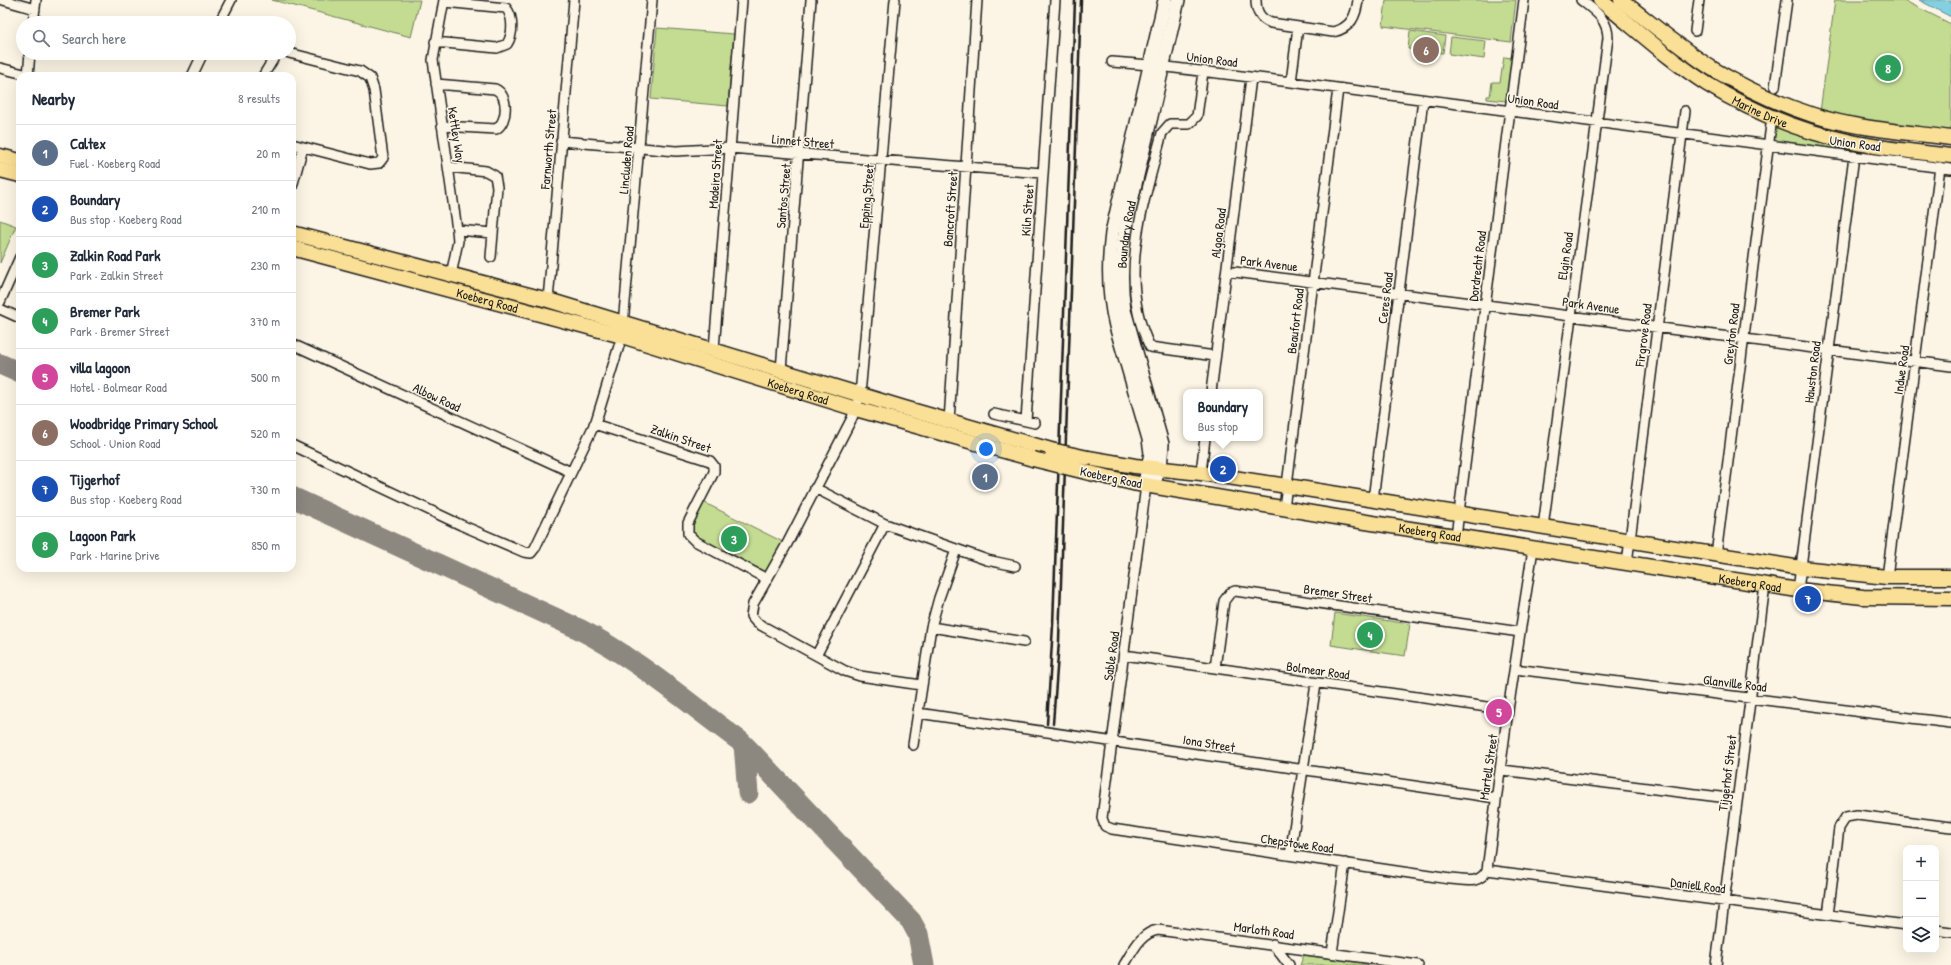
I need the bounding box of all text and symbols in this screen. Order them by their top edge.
search box [16,16,296,60]
icon: search [30,27,52,49]
text: Search here [62,28,126,49]
pin: 6 [1413,35,1439,65]
street label: Union Road [1185,47,1239,71]
pin: 8 [1875,53,1901,83]
text: Nearby [32,87,75,110]
text: 8 results [238,89,280,107]
street label: Union Road [1506,89,1560,113]
street label: Marine Drive [1729,91,1791,132]
street label: Kettley Way [444,106,470,165]
street label: Farnworth Street [535,108,561,191]
street label: Lincluden Road [614,125,638,195]
street label: Linnet Street [771,129,835,153]
street label: Union Road [1828,131,1882,155]
text: Caltex [70,133,106,154]
street label: Madeira Street [704,138,726,209]
text: 1 [43,144,47,162]
text: 20 m [256,144,280,162]
text: Fuel · Koeberg Road [70,154,160,172]
street label: Santos Street [771,162,795,229]
street label: Epping Street [854,162,878,229]
street label: Bancroft Street [938,170,962,247]
street label: Kiln Street [1016,183,1038,237]
text: Boundary [70,189,120,210]
street label: Boundary Road [1113,199,1140,269]
text: 2 [42,200,48,218]
text: 210 m [252,200,280,218]
street label: Algoa Road [1206,207,1230,259]
text: Bus stop · Koeberg Road [70,210,181,228]
street label: Dordrecht Road [1464,230,1490,302]
street label: Elgin Road [1553,231,1577,281]
text: Zalkin Road Park [70,245,160,266]
street label: Park Avenue [1239,251,1299,275]
text: 3 [42,256,48,274]
text: 230 m [250,256,280,274]
text: Park · Zalkin Street [70,266,163,284]
street label: Ceres Road [1373,271,1397,325]
street label: Koeberg Road [454,283,520,317]
street label: Beaufort Road [1282,287,1308,355]
street label: Park Avenue [1561,292,1621,318]
text: Bremer Park [70,301,140,322]
street label: Firgrove Road [1630,302,1656,369]
street label: Greyton Road [1718,302,1744,366]
text: 4 [43,312,47,330]
text: 370 m [250,312,280,330]
text: Park · Bremer Street [70,322,169,340]
street label: Hawston Road [1799,340,1825,404]
street label: Indwe Road [1889,344,1913,396]
text: villa lagoon [70,357,131,378]
text: 5 [42,368,48,386]
text: 500 m [251,368,280,386]
street label: Koeberg Road [765,373,831,409]
text: Hotel · Bolmear Road [70,378,167,396]
street label: Albow Road [410,378,464,416]
popup [1183,389,1263,441]
text: Boundary [1198,396,1248,417]
text: Woodbridge Primary School [70,413,218,434]
text: Bus stop [1198,417,1238,435]
street label: Zalkin Street [648,419,714,457]
text: 6 [42,424,48,442]
text: 520 m [251,424,280,442]
text: School · Union Road [70,434,160,452]
your location [976,439,996,459]
pin: 2 [1210,454,1236,484]
pin: 1 [972,462,998,492]
street label: Koeberg Road [1078,462,1144,492]
text: Tijgerhof [70,469,120,490]
text: 7 [42,480,48,498]
text: 730 m [250,480,280,498]
text: Bus stop · Koeberg Road [70,490,181,508]
street label: Koeberg Road [1397,518,1462,546]
pin: 3 [721,524,747,554]
text: Lagoon Park [70,525,136,546]
text: 8 [42,536,48,554]
text: 850 m [251,536,280,554]
text: Park · Marine Drive [70,546,160,564]
street label: Koeberg Road [1717,569,1782,596]
street label: Bremer Street [1303,579,1374,607]
pin: 7 [1795,584,1821,614]
pin: 4 [1357,620,1383,650]
street label: Sable Road [1099,630,1123,682]
street label: Bolmear Road [1285,657,1351,683]
street label: Glanville Road [1702,670,1768,696]
pin: 5 [1486,697,1512,727]
street label: Iona Street [1182,730,1237,756]
street label: Martell Street [1474,732,1502,801]
street label: Tijgerhof Street [1713,733,1741,812]
street label: Chepstowe Road [1259,829,1335,857]
map controls [1903,845,1939,953]
button: + [1903,845,1939,881]
street label: Daniell Road [1670,873,1726,897]
button: − [1903,881,1939,917]
street label: Marloth Road [1233,917,1295,943]
button: layers [1903,917,1939,953]

